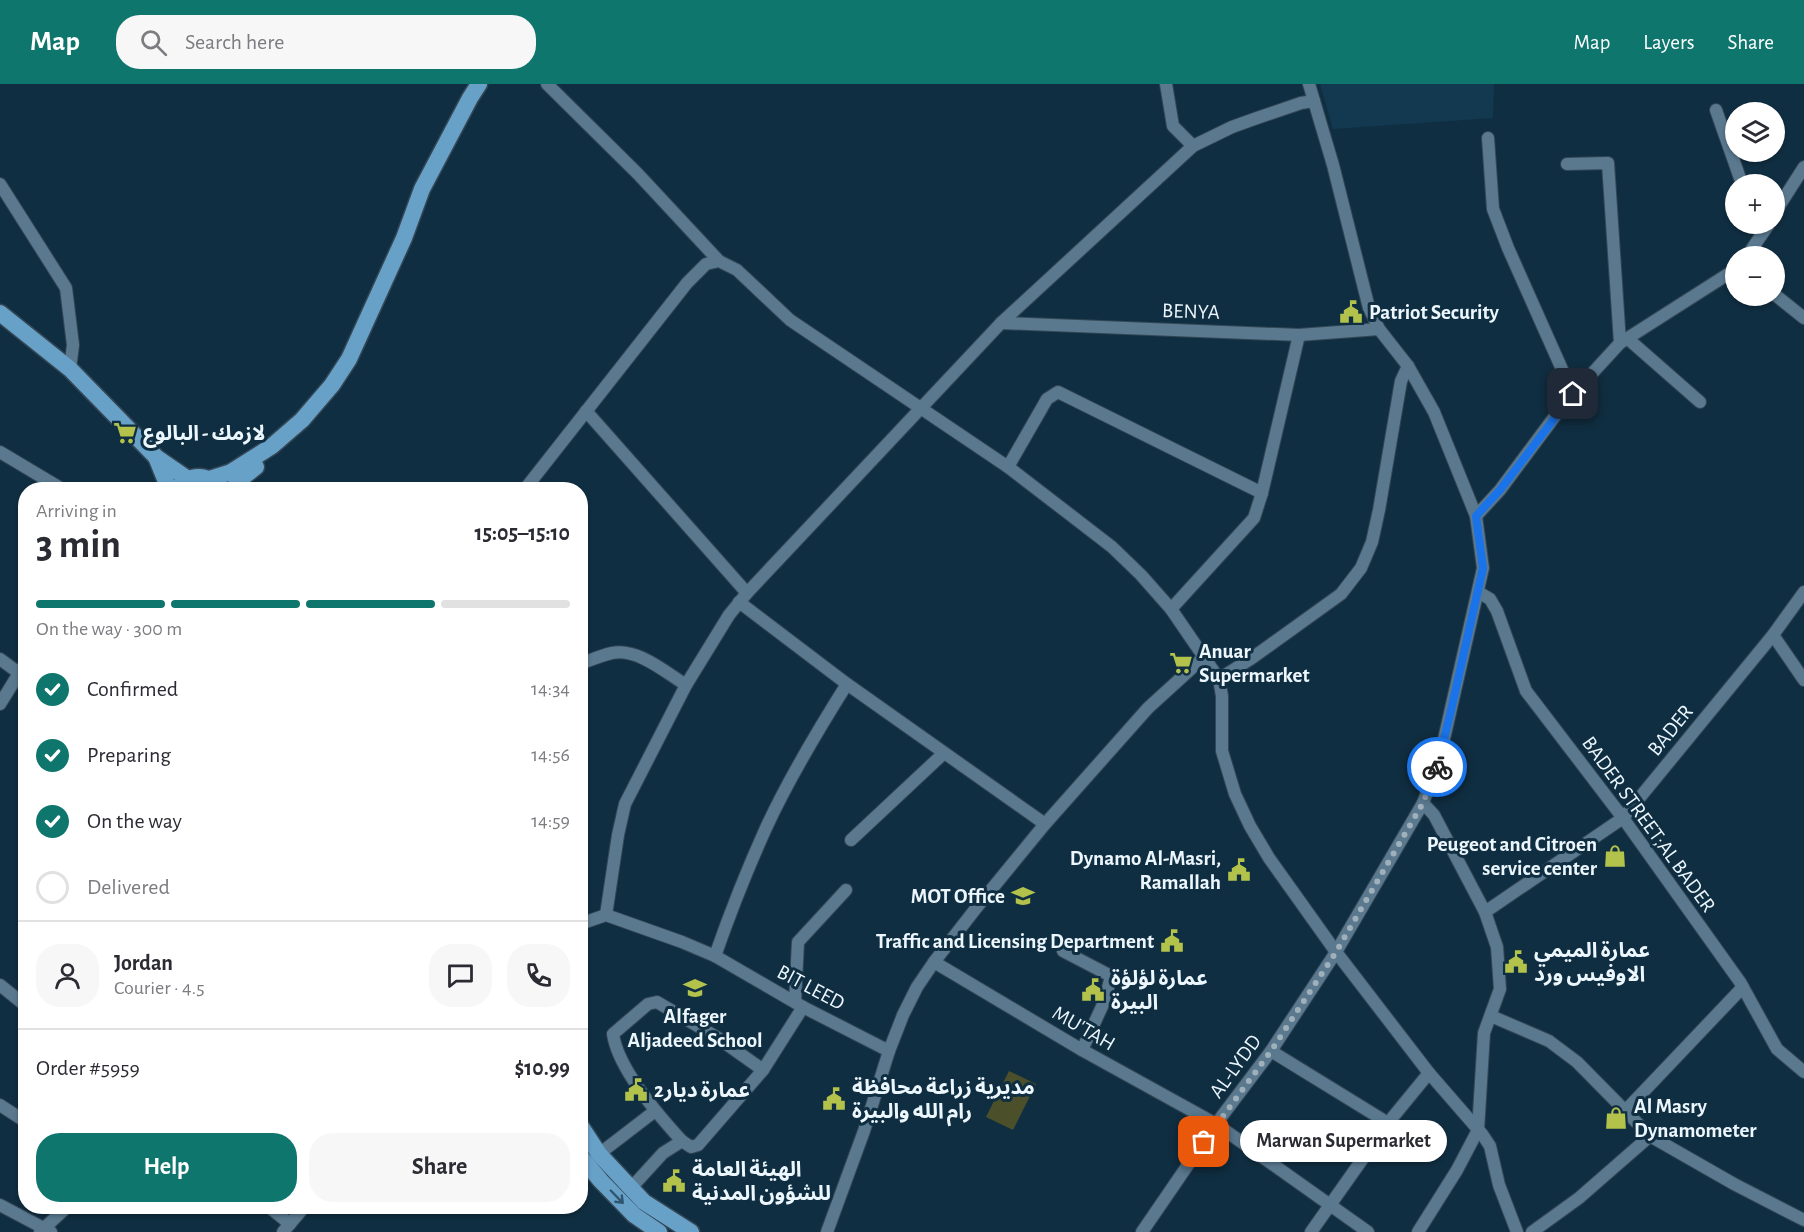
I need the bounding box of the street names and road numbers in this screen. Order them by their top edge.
street label: BENYA [1162,300,1220,323]
street label: BADER [1644,701,1697,760]
street label: BADER STREET;AL BADER [1578,733,1719,916]
street label: BIT LEED [774,961,848,1014]
street label: MU'TAH [1049,1002,1119,1055]
street label: AL-LYDD [1206,1031,1265,1102]

